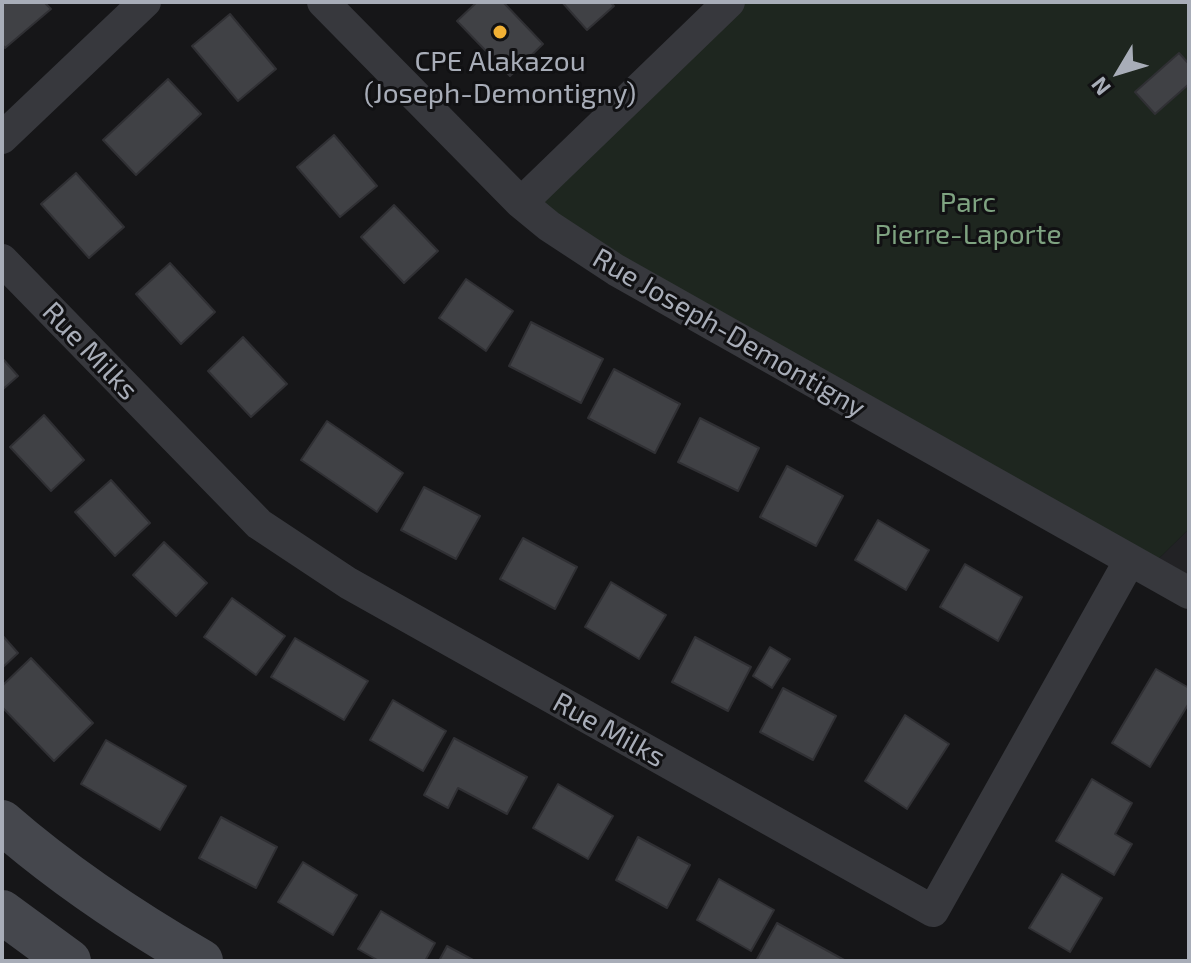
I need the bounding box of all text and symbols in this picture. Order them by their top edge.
marker: CPE Alakazou (Joseph-Demontigny) [491,23,509,41]
north arrow [1079,32,1159,112]
place label: CPE Alakazou (Joseph-Demontigny) [364,45,636,111]
text: N [1085,73,1115,101]
park label: Parc Pierre-Laporte [874,186,1062,252]
street label: Rue Joseph-Demontigny [587,241,871,425]
street label: Rue Milks [35,295,145,407]
street label: Rue Milks [547,686,671,774]

